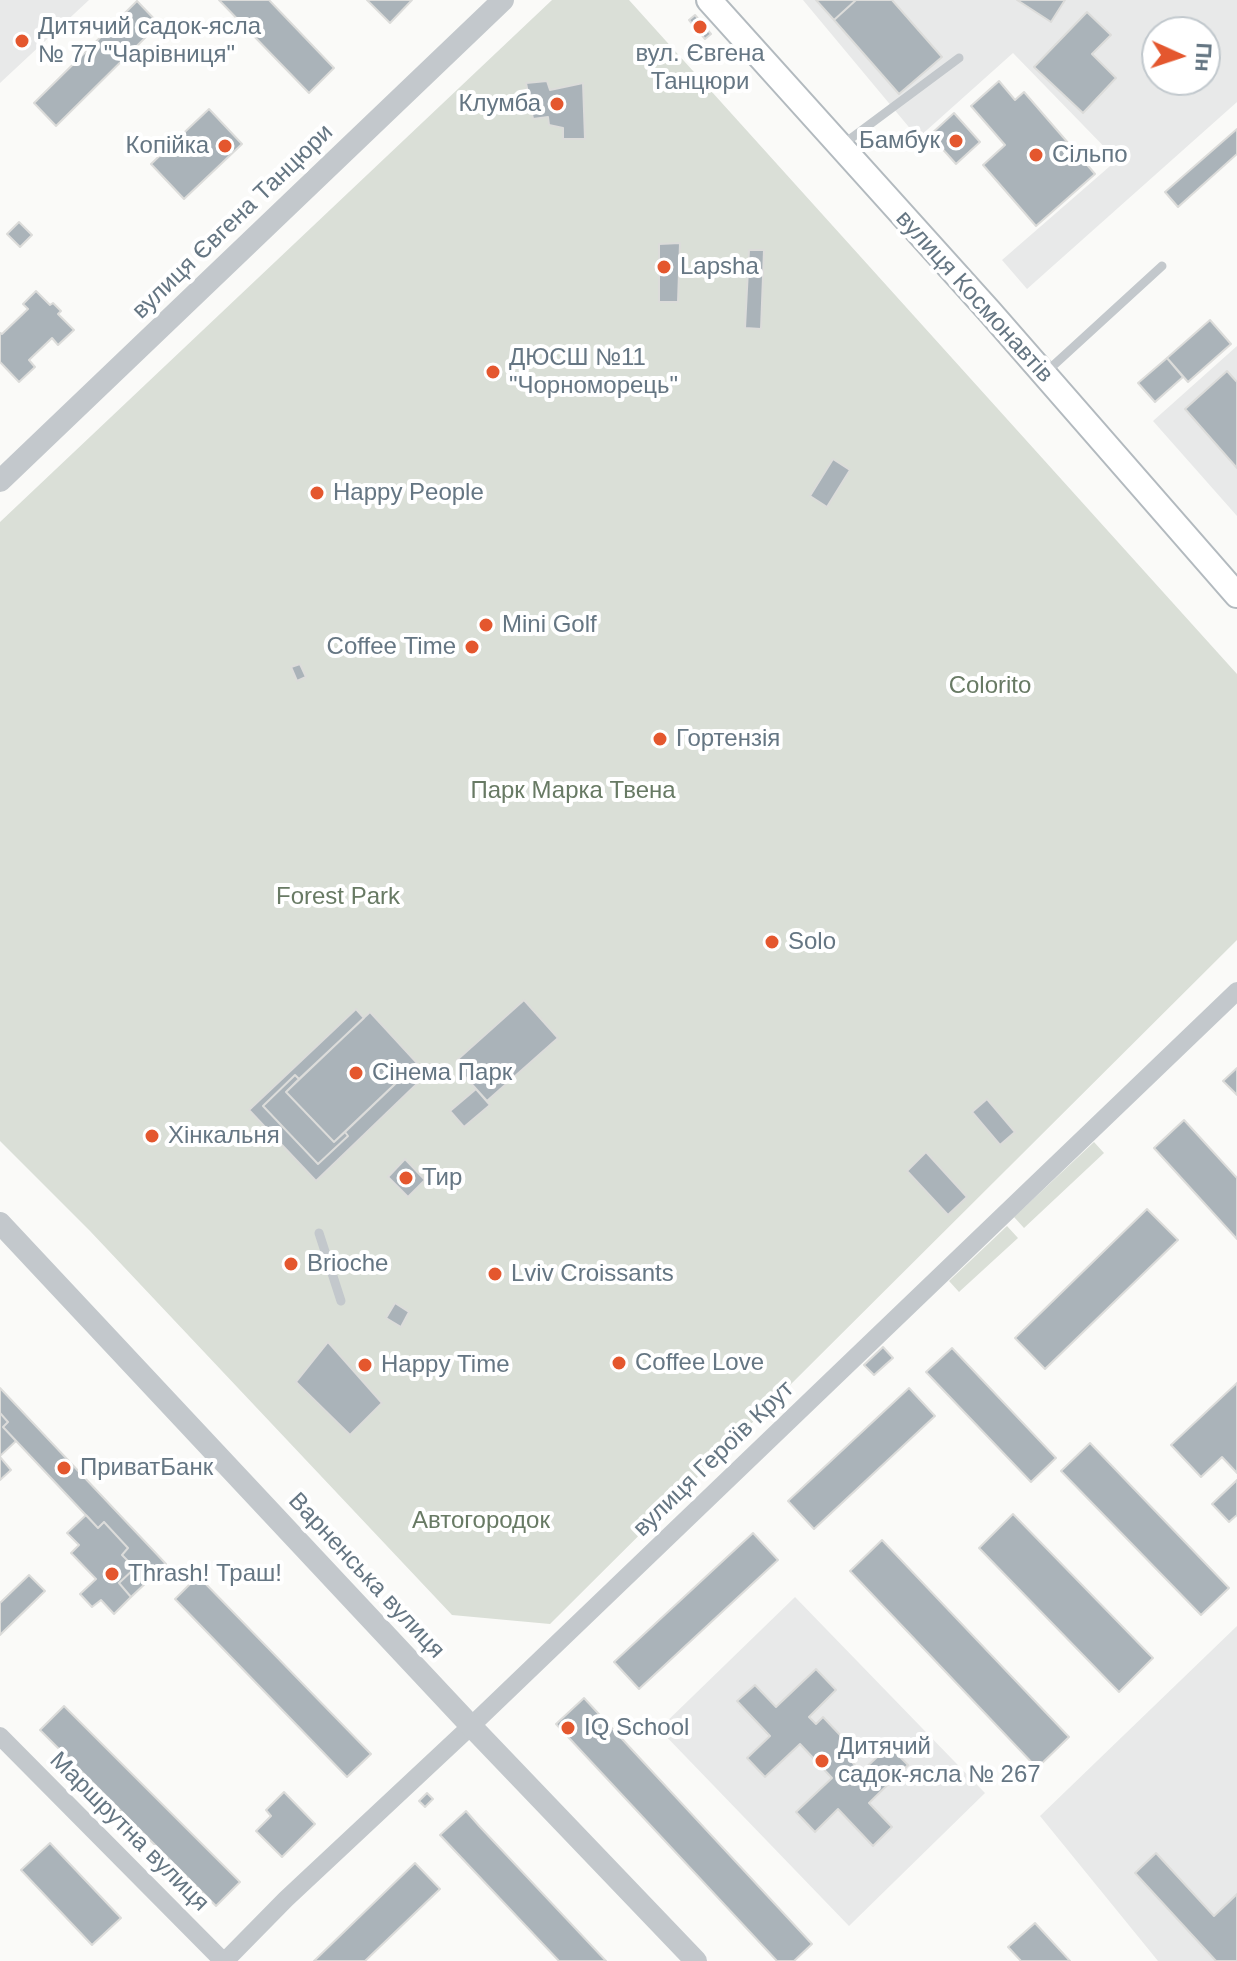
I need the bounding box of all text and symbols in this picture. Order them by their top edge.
place label: Дитячий садок-ясла № 77 "Чарівниця" [38,13,261,69]
north arrow [1141,16,1221,96]
marker: вул. Євгена Танцюри [691,18,709,36]
marker: Дитячий садок-ясла № 77 "Чарівниця" [13,32,31,50]
place label: вул. Євгена Танцюри [635,40,765,96]
text: Пн [1190,42,1217,72]
place label: Клумба [459,90,541,118]
marker: Клумба [548,95,566,113]
street label: вулиця Євгена Танцюри [127,119,339,325]
place label: Бамбук [859,127,940,155]
place label: Копійка [126,132,209,160]
marker: Бамбук [947,132,965,150]
marker: Копійка [216,137,234,155]
place label: Сільпо [1052,141,1128,169]
marker: Сільпо [1027,146,1045,164]
street label: вулиця Космонавтів [889,205,1059,389]
place label: Lapsha [680,253,759,281]
marker: Lapsha [655,258,673,276]
place label: ДЮСШ №11 "Чорноморець" [509,344,678,400]
marker: ДЮСШ №11 "Чорноморець" [484,363,502,381]
place label: Happy People [333,479,484,507]
marker: Happy People [308,484,326,502]
place label: Mini Golf [502,611,597,639]
marker: Mini Golf [477,616,495,634]
place label: Coffee Time [327,633,456,661]
marker: Coffee Time [463,638,481,656]
park label: Colorito [949,672,1031,700]
place label: Гортензія [676,725,780,753]
marker: Гортензія [651,730,669,748]
park label: Парк Марка Твена [470,777,676,805]
park label: Forest Park [276,883,400,911]
place label: Solo [788,928,836,956]
marker: Solo [763,933,781,951]
place label: Сінема Парк [372,1059,512,1087]
marker: Сінема Парк [347,1064,365,1082]
place label: Хінкальня [168,1122,280,1150]
marker: Хінкальня [143,1127,161,1145]
place label: Тир [422,1164,462,1192]
marker: Тир [397,1169,415,1187]
place label: Brioche [307,1250,388,1278]
marker: Brioche [282,1255,300,1273]
place label: Lviv Croissants [511,1260,674,1288]
marker: Lviv Croissants [486,1265,504,1283]
place label: Coffee Love [635,1349,764,1377]
place label: Happy Time [381,1351,509,1379]
marker: Coffee Love [610,1354,628,1372]
marker: Happy Time [356,1356,374,1374]
street label: вулиця Героїв Крут [628,1375,800,1543]
place label: ПриватБанк [80,1454,213,1482]
marker: ПриватБанк [55,1459,73,1477]
street label: Варненська вулиця [282,1487,450,1665]
park label: Автогородок [412,1507,550,1535]
place label: Thrash! Траш! [128,1560,282,1588]
marker: Thrash! Траш! [103,1565,121,1583]
place label: IQ School [584,1714,689,1742]
marker: IQ School [559,1719,577,1737]
place label: Дитячий садок-ясла № 267 [838,1733,1041,1789]
street label: Маршрутна вулиця [43,1746,215,1918]
marker: Дитячий садок-ясла № 267 [813,1752,831,1770]

